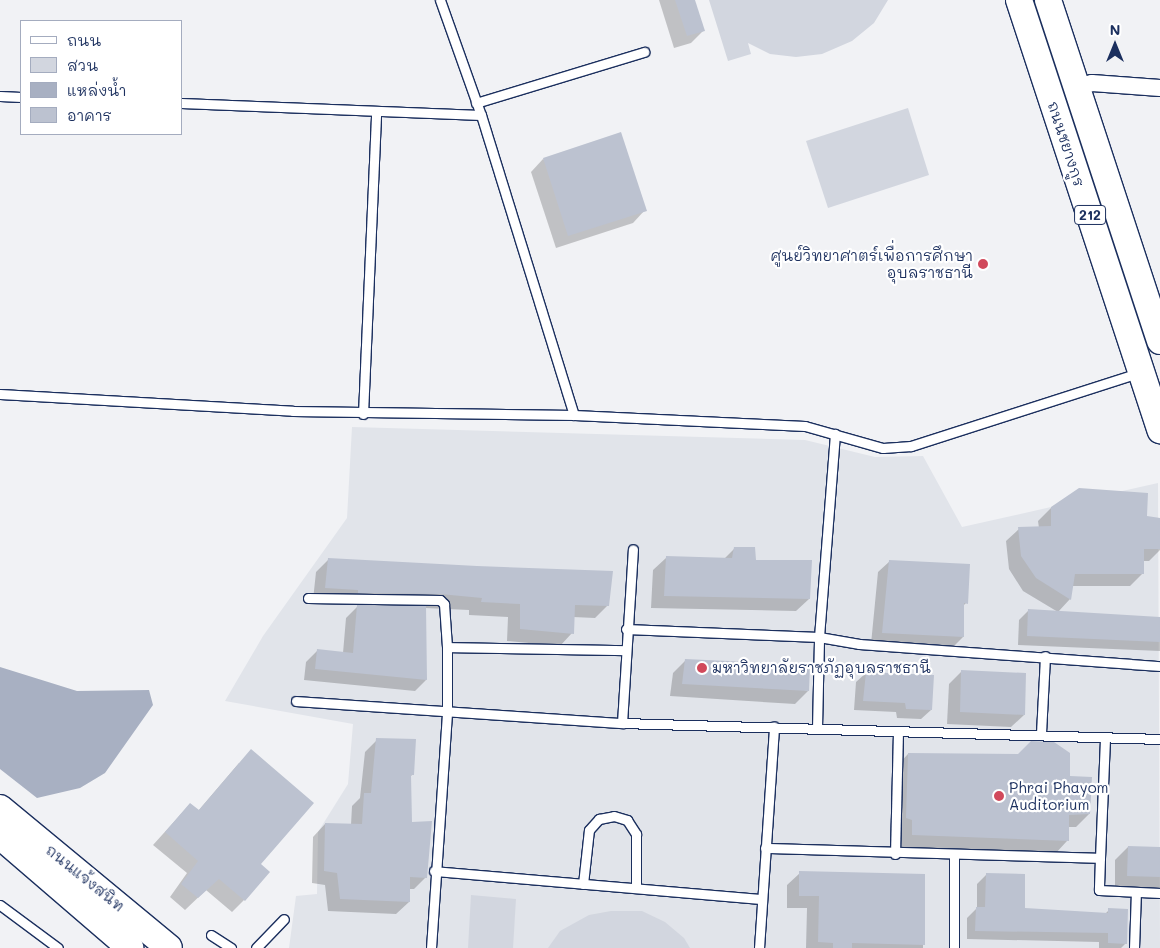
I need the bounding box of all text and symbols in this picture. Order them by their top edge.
legend [20,20,182,135]
north arrow [1090,20,1140,70]
text: N [1110,20,1120,39]
text: ถนน [67,30,101,50]
text: สวน [67,55,98,75]
text: แหล่งน้ำ [67,80,127,100]
street label: ถนนชยางกูร [1044,99,1088,189]
text: อาคาร [67,105,112,125]
road number: 212 [1074,204,1106,226]
place label: ศูนย์วิทยาศาตร์เพื่อการศึกษา อุบลราชธานี [770,246,973,281]
marker: ศูนย์วิทยาศาตร์เพื่อการศึกษา อุบลราชธานี [977,258,989,270]
place label: มหาวิทยาลัยราชภัฏอุบลราชธานี [712,659,931,677]
marker: มหาวิทยาลัยราชภัฏอุบลราชธานี [696,662,708,674]
place label: Phrai Phayom Auditorium [1009,778,1109,813]
marker: Phrai Phayom Auditorium [993,790,1005,802]
street label: ถนนแจ้งสนิท [42,841,128,915]

